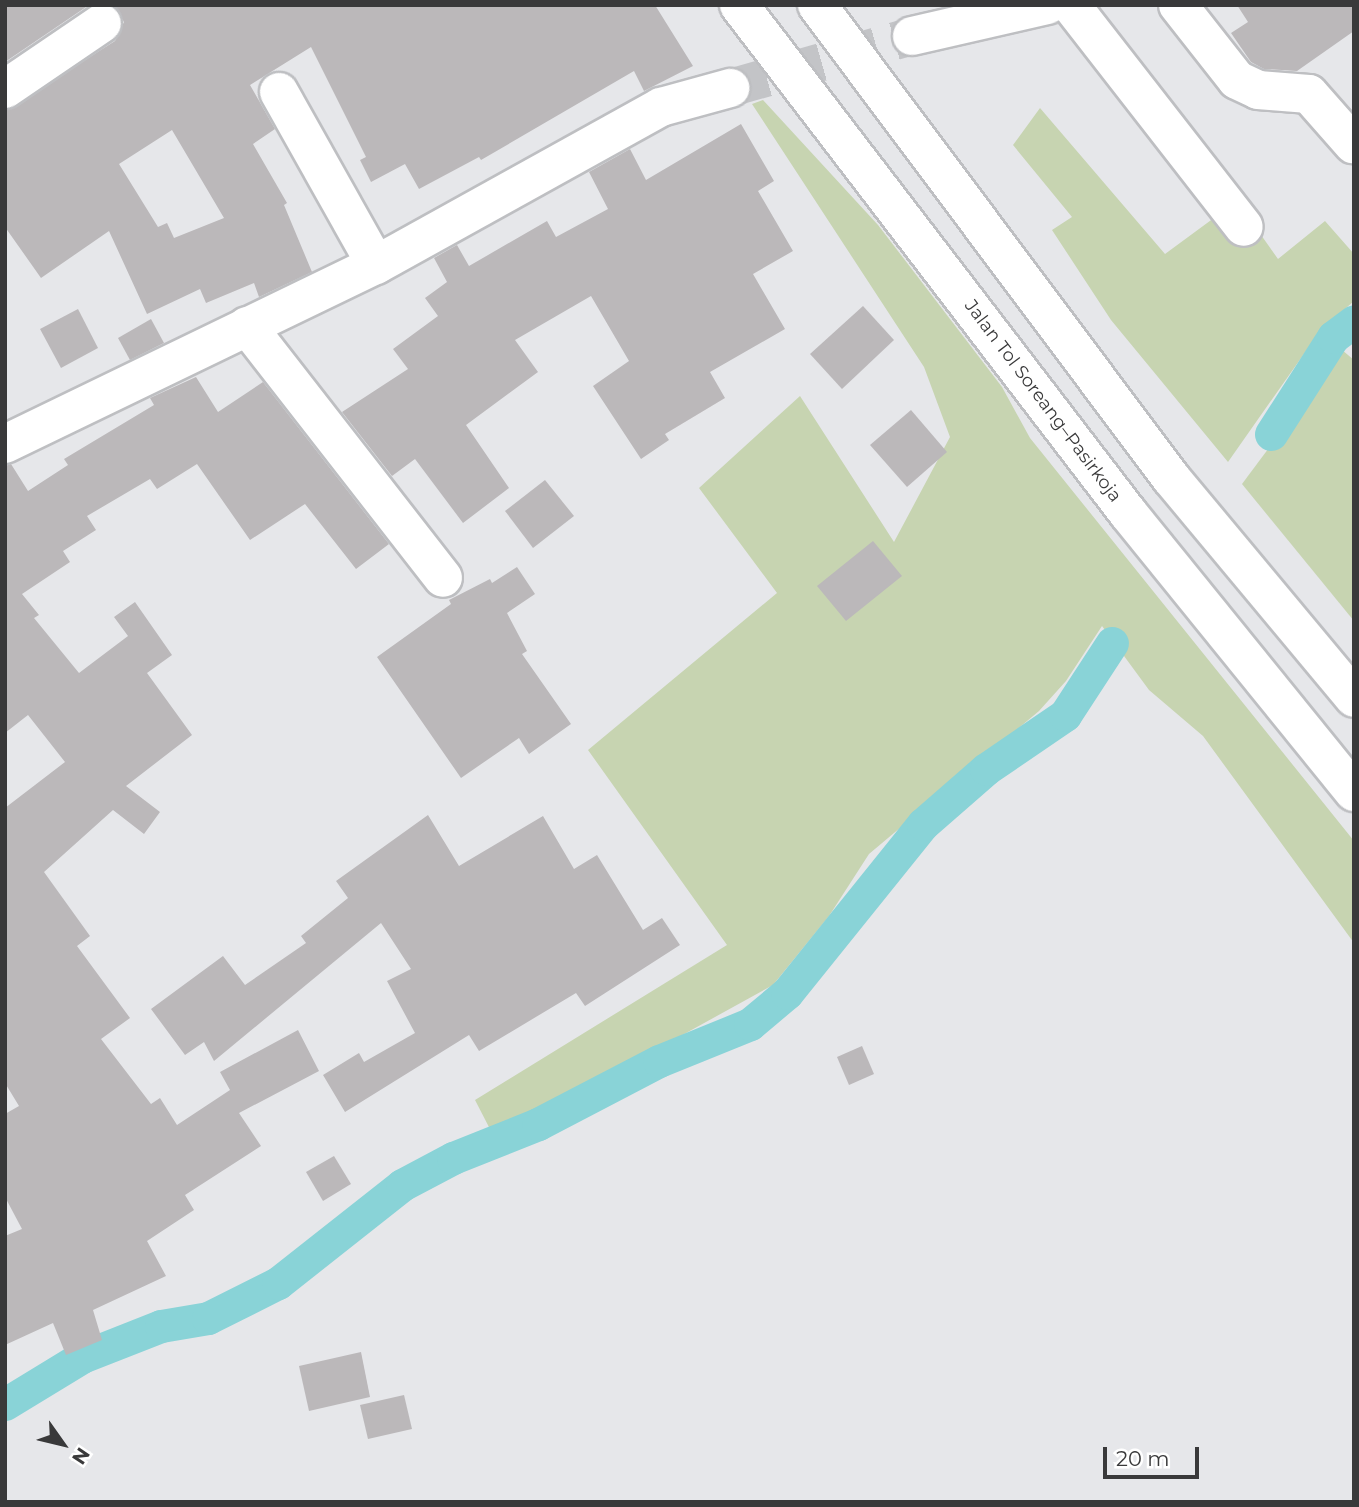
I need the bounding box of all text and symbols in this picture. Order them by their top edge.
street label: Jalan Tol Soreang–Pasirkoja [960,296,1126,506]
north arrow [28,1409,98,1479]
scale bar [1107,1434,1203,1478]
text: N [67,1443,95,1469]
text: 20 m [1116,1446,1170,1471]

